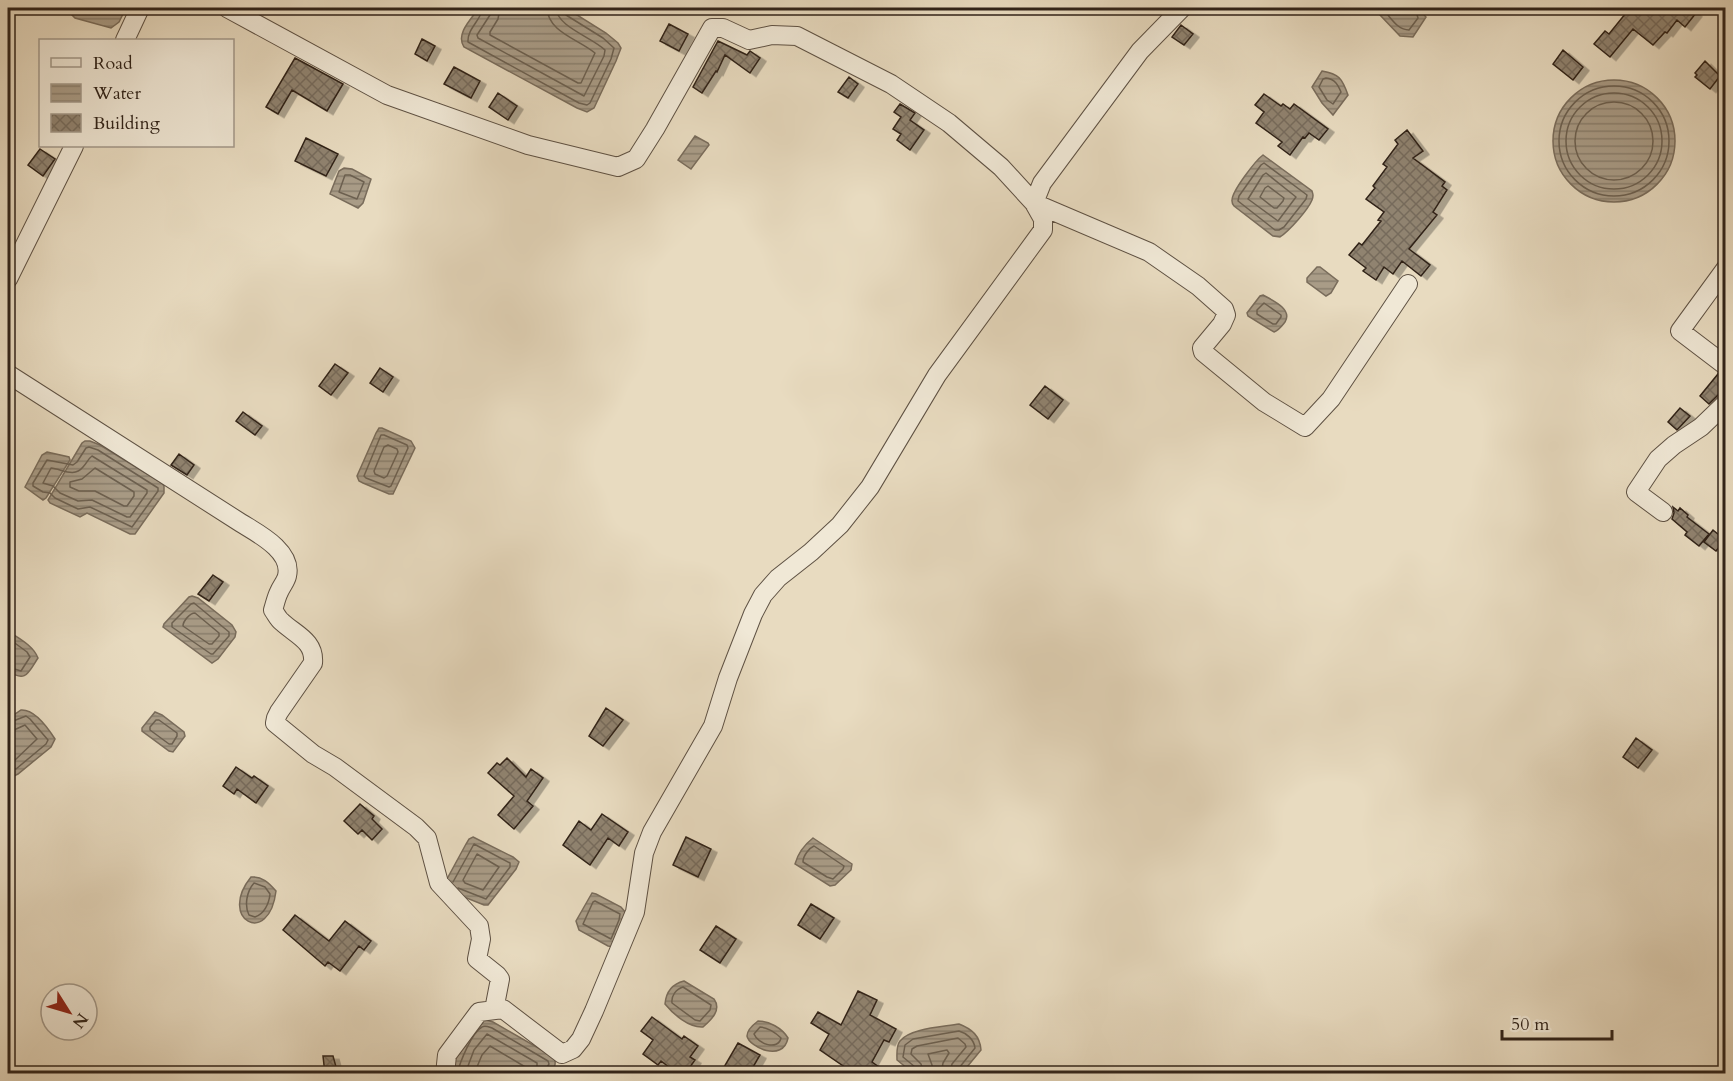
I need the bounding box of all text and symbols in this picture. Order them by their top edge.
legend [39,39,234,147]
text: Road [93,51,133,76]
text: Water [92,81,142,106]
text: Building [93,111,161,136]
north arrow [39,982,99,1042]
scale bar [1502,1003,1612,1041]
text: N [67,1008,93,1033]
text: 50 m [1511,1012,1550,1037]

